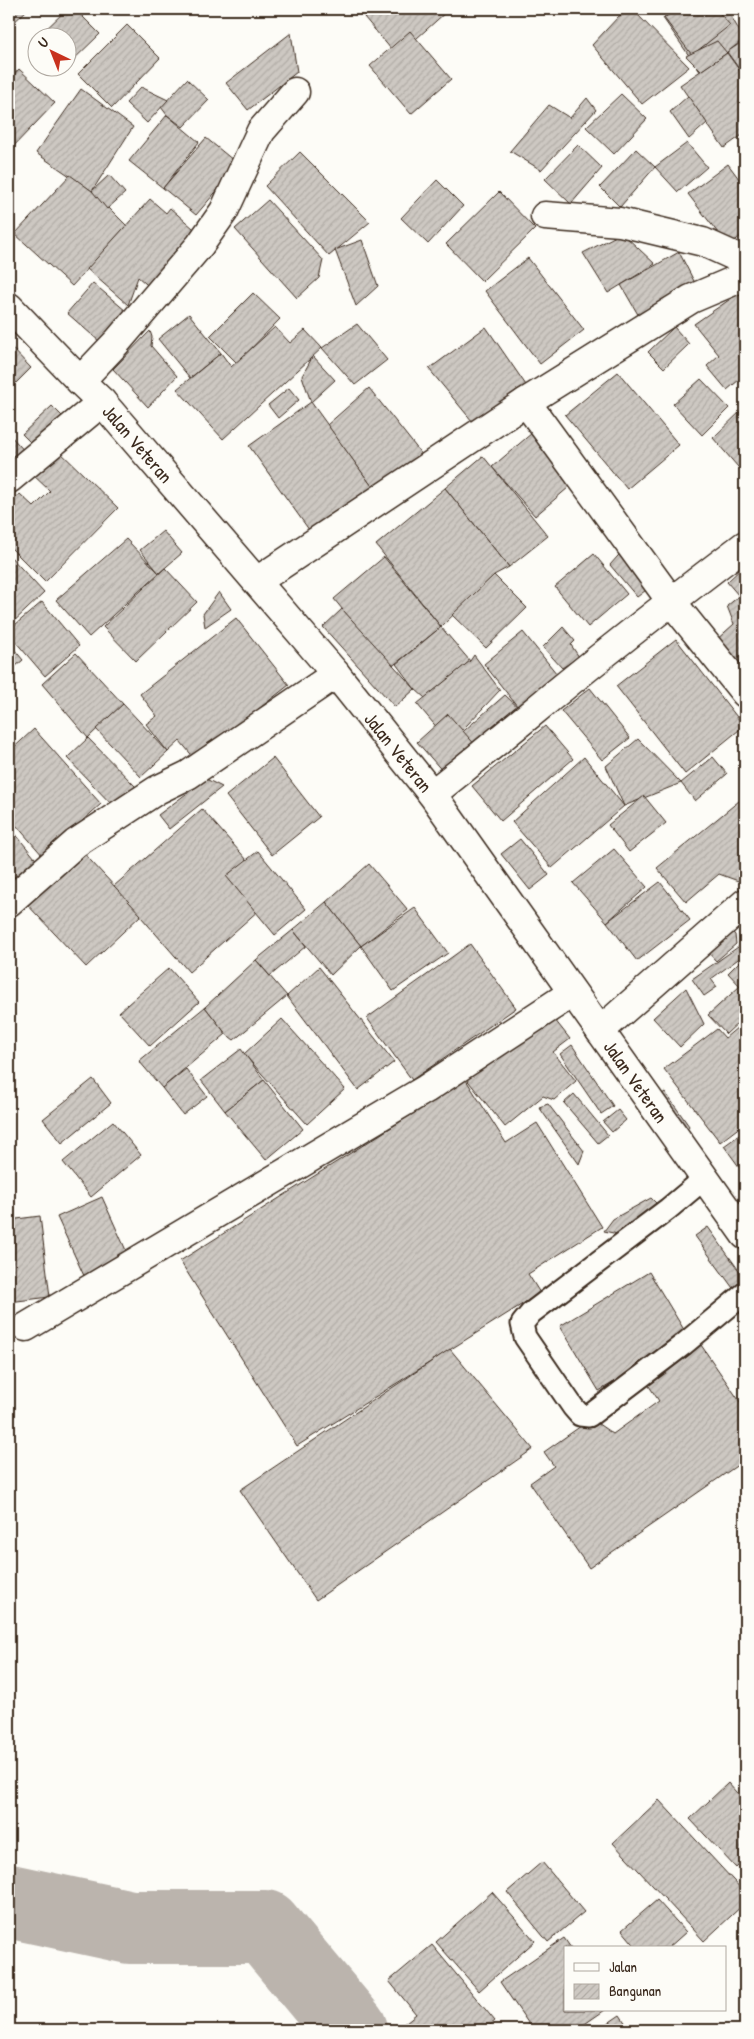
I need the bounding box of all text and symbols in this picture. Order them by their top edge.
north arrow [28,28,78,78]
text: U [33,32,52,52]
street label: Jalan Veteran [97,399,179,488]
street label: Jalan Veteran [359,707,439,798]
street label: Jalan Veteran [598,1035,674,1128]
legend [564,1946,726,2012]
text: Jalan [609,1956,637,1977]
text: Bangunan [609,1980,662,2001]

